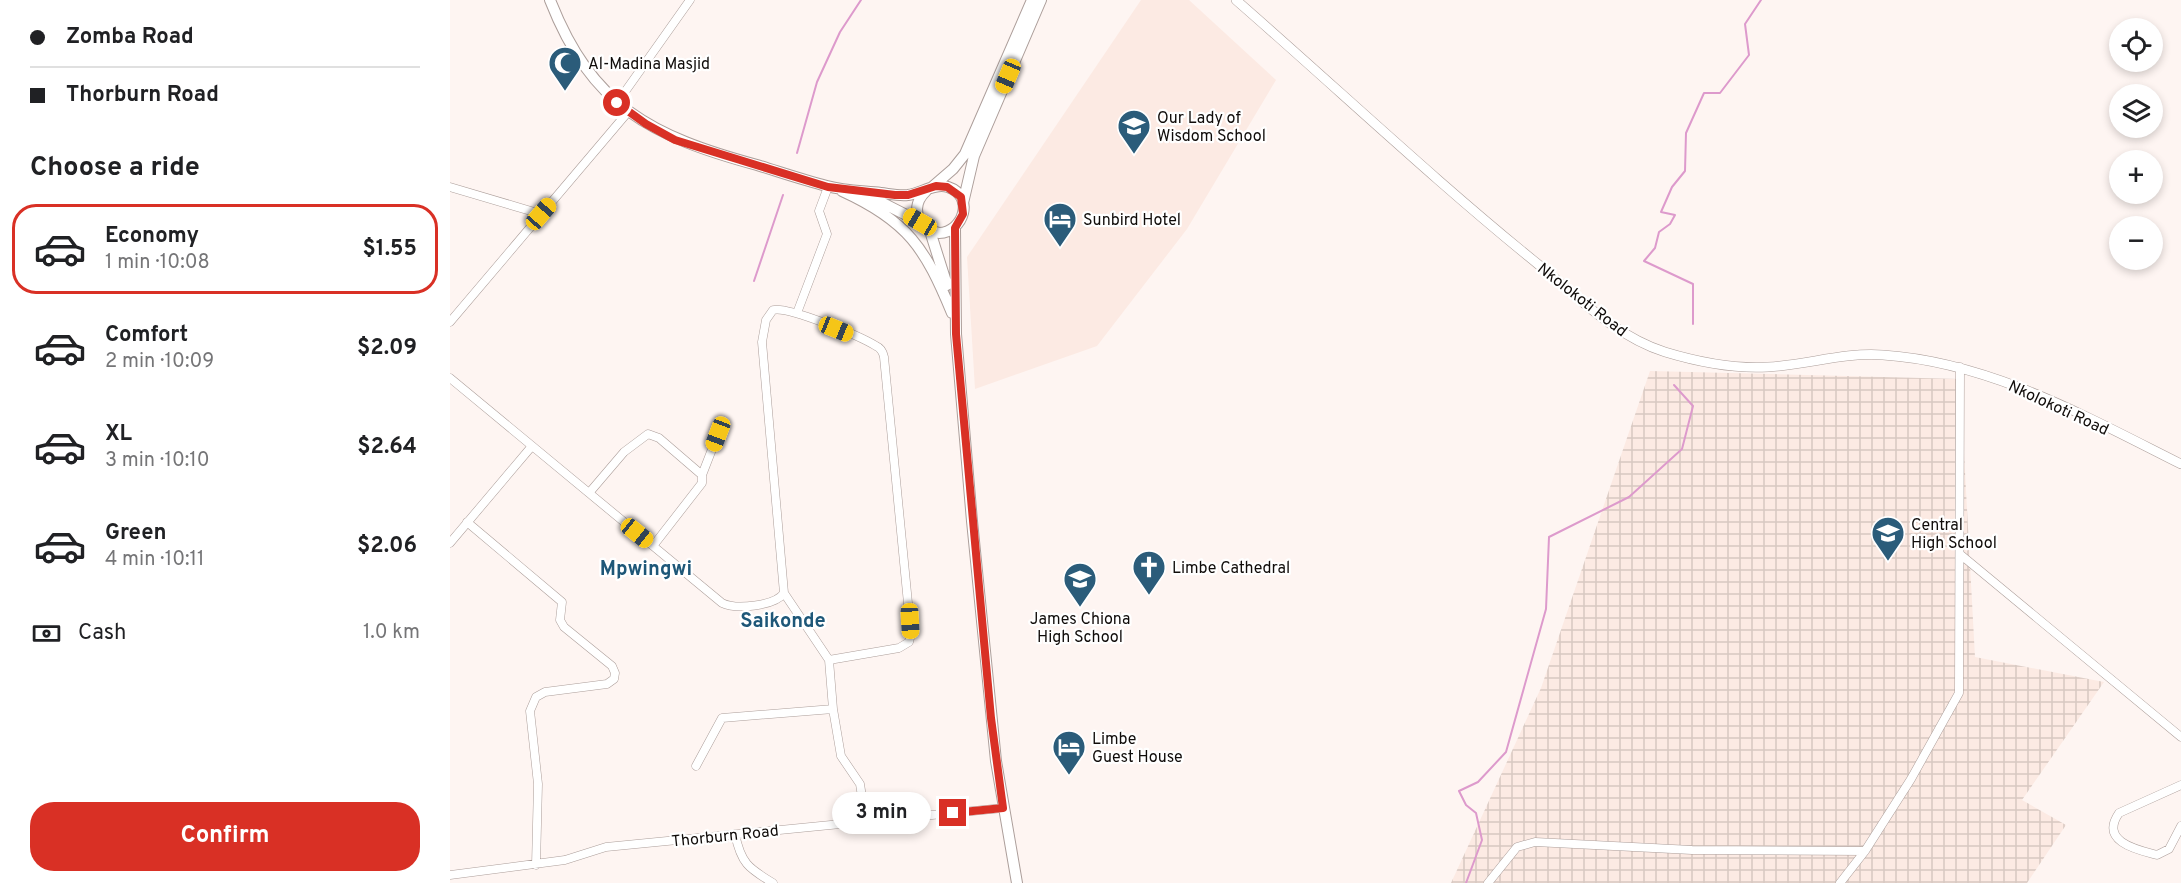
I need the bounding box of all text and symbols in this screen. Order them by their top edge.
map controls [2109,18,2163,270]
button: locate [2109,18,2163,72]
text: Zomba Road [66,24,194,51]
mosque icon: Al-Madina Masjid [547,45,583,92]
place label: Al-Madina Masjid [588,55,710,75]
car [993,56,1023,96]
text: Thorburn Road [66,82,219,109]
button: layers [2109,84,2163,138]
route start [603,89,630,116]
school or university icon: Our Lady of Wisdom School [1116,108,1152,155]
place label: Our Lady of Wisdom School [1157,109,1266,147]
button: + [2109,150,2163,204]
text: Choose a ride [30,151,200,185]
car [522,195,560,233]
hotel icon: Sunbird Hotel [1042,201,1078,248]
car [900,205,940,239]
place label: Sunbird Hotel [1083,211,1181,231]
button: − [2109,216,2163,270]
icon: car [33,222,87,276]
text: Economy [105,223,199,250]
text: $1.55 [363,236,417,263]
text: 1 min · 10:08 [105,250,210,276]
street label: Nkolokoti Road [1533,259,1631,342]
car [816,314,856,344]
icon: car [33,321,87,375]
text: Comfort [105,322,188,349]
text: $2.09 [357,335,417,362]
text: 2 min · 10:09 [105,349,214,375]
street label: Nkolokoti Road [2005,377,2112,441]
car [703,414,733,454]
icon: car [33,420,87,474]
text: XL [105,421,132,448]
text: $2.64 [357,434,417,461]
text: 3 min · 10:10 [105,448,210,474]
car [617,515,657,551]
school or university icon: Central High School [1870,515,1906,562]
place label: Central High School [1911,516,1997,554]
icon: car [33,519,87,573]
text: Green [105,520,167,547]
text: $2.06 [357,533,417,560]
text: 4 min · 10:11 [105,547,205,573]
church icon: Limbe Cathedral [1131,549,1167,596]
district label: Mpwingwi [600,557,692,583]
place label: Limbe Cathedral [1172,559,1290,579]
school or university icon: James Chiona High School [1062,561,1098,608]
car [900,603,920,639]
district label: Saikonde [740,609,826,635]
place label: James Chiona High School [1030,610,1130,648]
icon: cash [30,617,63,650]
text: Cash [78,620,127,647]
text: 1.0 km [363,620,420,646]
hotel icon: Limbe Guest House [1051,729,1087,776]
place label: Limbe Guest House [1092,730,1183,768]
callout: 3 min [833,792,932,834]
route end [939,799,966,826]
text: 3 min [855,800,908,826]
button: Confirm [30,802,420,871]
street label: Thorburn Road [671,821,780,853]

